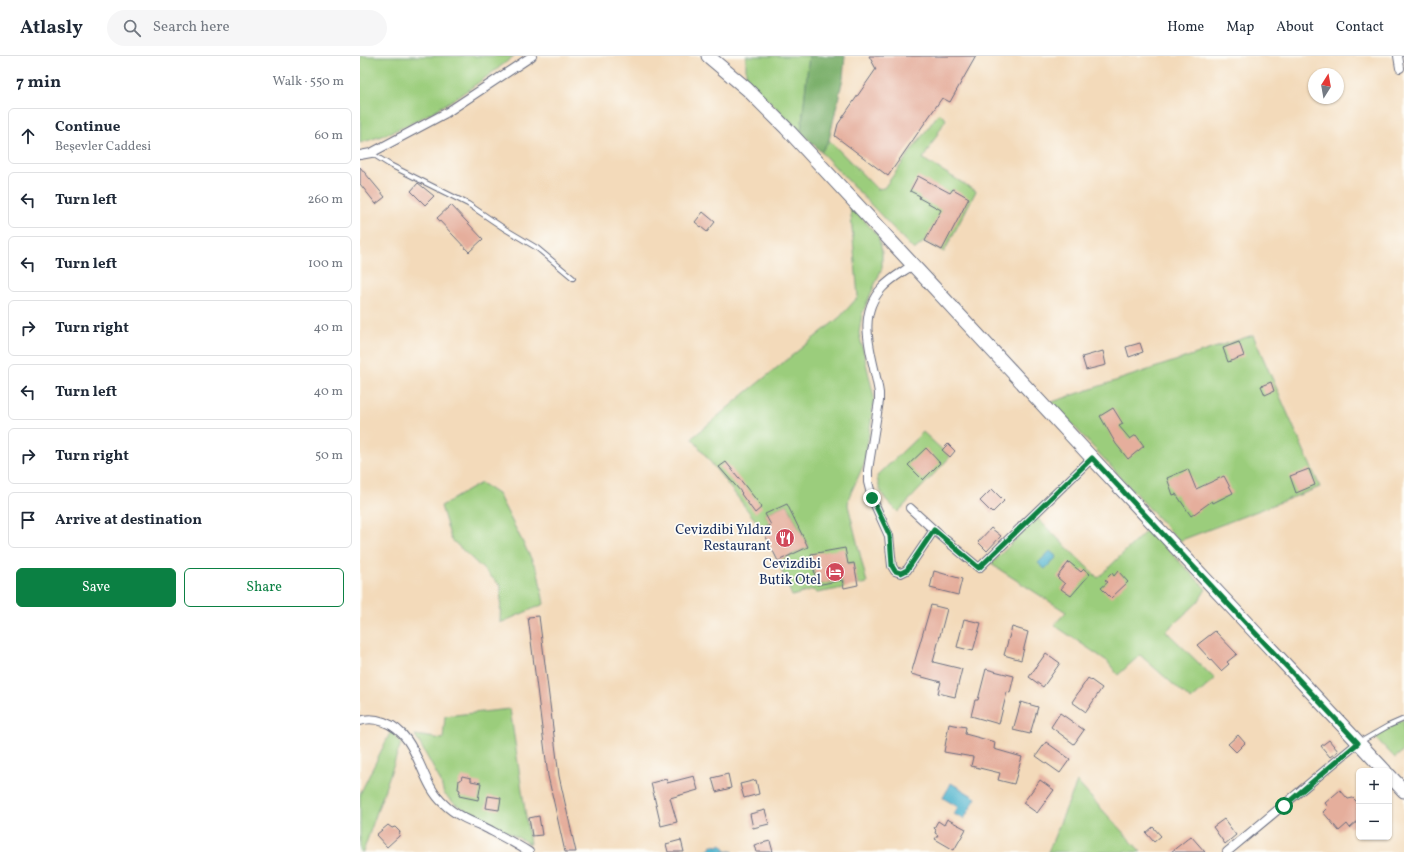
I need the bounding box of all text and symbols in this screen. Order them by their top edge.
search box [107,10,387,46]
text: Atlasly [20,15,83,41]
icon: search [121,17,143,39]
text: Search here [153,17,230,38]
text: Home [1167,18,1204,37]
text: Map [1226,18,1254,37]
text: About [1276,18,1314,37]
text: Contact [1336,18,1384,37]
north arrow [1308,68,1344,104]
text: 7 min [16,71,61,94]
text: Walk · 550 m [273,73,344,91]
text: Continue [55,117,120,138]
icon: ahead [17,125,39,147]
text: 60 m [315,127,343,145]
text: Beşevler Caddesi [55,138,151,156]
icon: left [17,189,39,211]
text: Turn left [55,190,117,211]
text: 260 m [308,191,343,209]
icon: left [17,253,39,275]
text: Turn left [55,254,117,275]
text: 100 m [308,255,343,273]
icon: right [17,317,39,339]
text: Turn right [55,318,129,339]
text: 40 m [314,319,343,337]
icon: left [17,381,39,403]
text: Turn left [55,382,117,403]
text: 40 m [314,383,343,401]
icon: right [17,445,39,467]
text: Turn right [55,446,129,467]
text: 50 m [315,447,343,465]
route end [863,489,881,507]
icon: arrive [17,509,39,531]
text: Arrive at destination [55,510,202,531]
place label: Cevizdibi Yıldız Restaurant [675,521,771,556]
restaurant icon: Cevizdibi Yıldız Restaurant [774,527,796,549]
place label: Cevizdibi Butik Otel [759,555,821,590]
hotel icon: Cevizdibi Butik Otel [824,561,846,583]
button: Save [16,568,176,607]
button: Share [184,568,344,607]
map controls [1356,768,1392,840]
button: + [1356,768,1392,804]
route start [1275,797,1293,815]
button: − [1356,804,1392,840]

